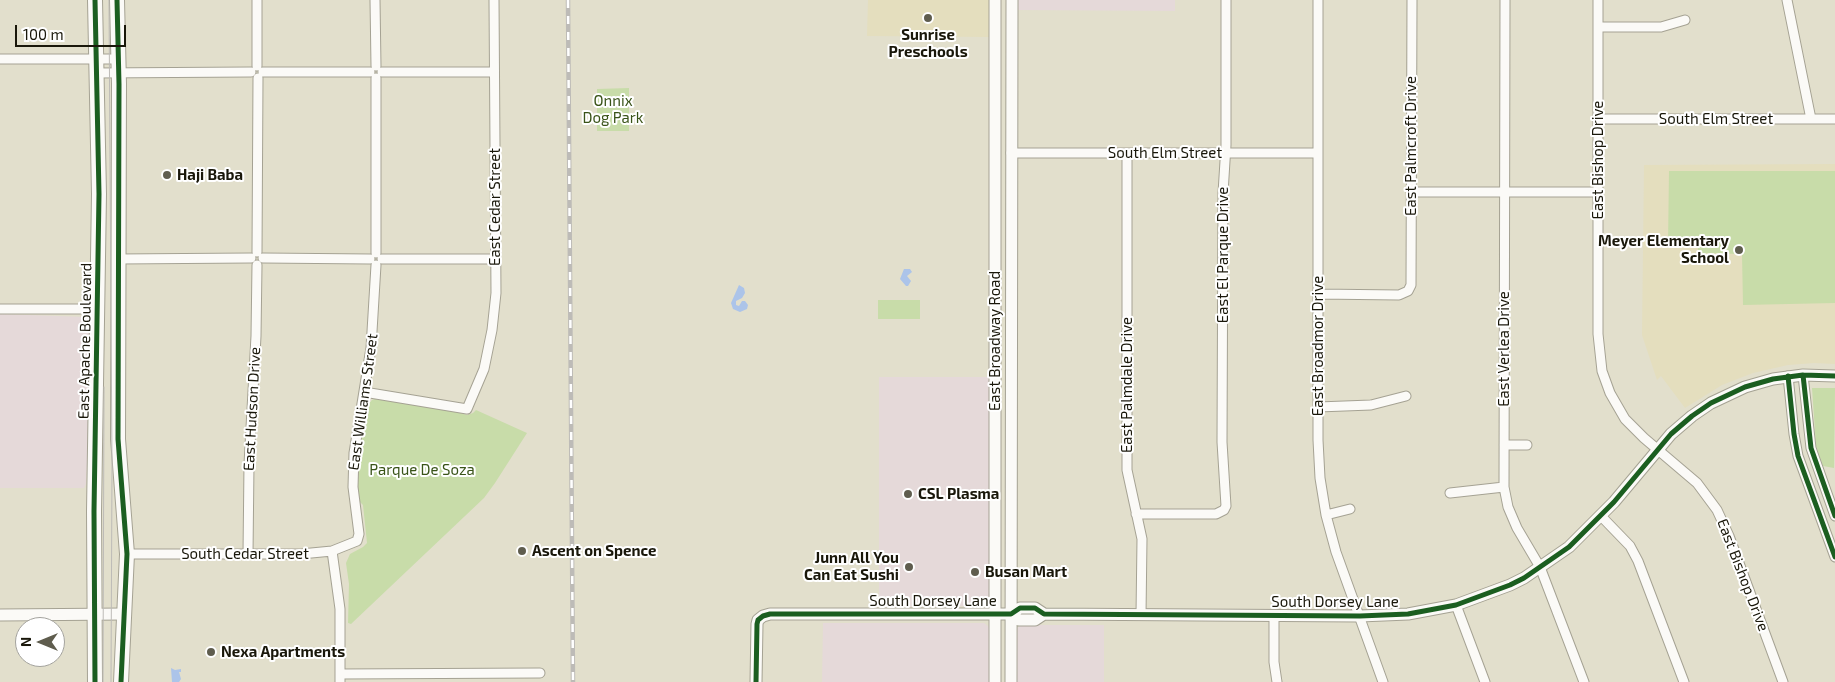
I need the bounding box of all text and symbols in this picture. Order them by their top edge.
marker: Sunrise Preschools [922,12,934,24]
scale bar [18,15,129,47]
text: 100 m [23,25,64,43]
place label: Sunrise Preschools [888,26,968,61]
street label: East Palmcroft Drive [1402,76,1420,216]
park label: Onnix Dog Park [583,92,643,127]
street label: East Bishop Drive [1589,101,1607,219]
street label: South Elm Street [1659,110,1773,128]
street label: South Elm Street [1108,144,1222,162]
street label: East Cedar Street [486,148,504,266]
place label: Haji Baba [177,166,243,184]
marker: Haji Baba [161,169,173,181]
street label: East El Parque Drive [1214,187,1232,323]
place label: Meyer Elementary School [1598,232,1729,267]
marker: Meyer Elementary School [1733,244,1745,256]
street label: East Apache Boulevard [75,263,95,419]
street label: East Broadway Road [986,271,1004,411]
street label: East Broadmor Drive [1309,276,1327,416]
street label: East Verlea Drive [1495,291,1513,407]
street label: East Palmdale Drive [1118,317,1136,453]
street label: East Williams Street [344,332,382,472]
street label: East Hudson Drive [240,346,264,472]
park label: Parque De Soza [369,461,475,479]
place label: CSL Plasma [918,485,999,503]
marker: CSL Plasma [902,488,914,500]
street label: East Bishop Drive [1713,516,1773,634]
place label: Ascent on Spence [532,542,657,560]
street label: South Cedar Street [181,545,309,563]
marker: Ascent on Spence [516,545,528,557]
place label: Junn All You Can Eat Sushi [804,549,899,584]
marker: Junn All You Can Eat Sushi [903,561,915,573]
place label: Busan Mart [985,563,1067,581]
marker: Busan Mart [969,566,981,578]
street label: South Dorsey Lane [869,592,997,610]
street label: South Dorsey Lane [1271,593,1399,611]
north arrow [15,617,65,667]
text: N [17,637,34,647]
place label: Nexa Apartments [221,643,345,661]
marker: Nexa Apartments [205,646,217,658]

